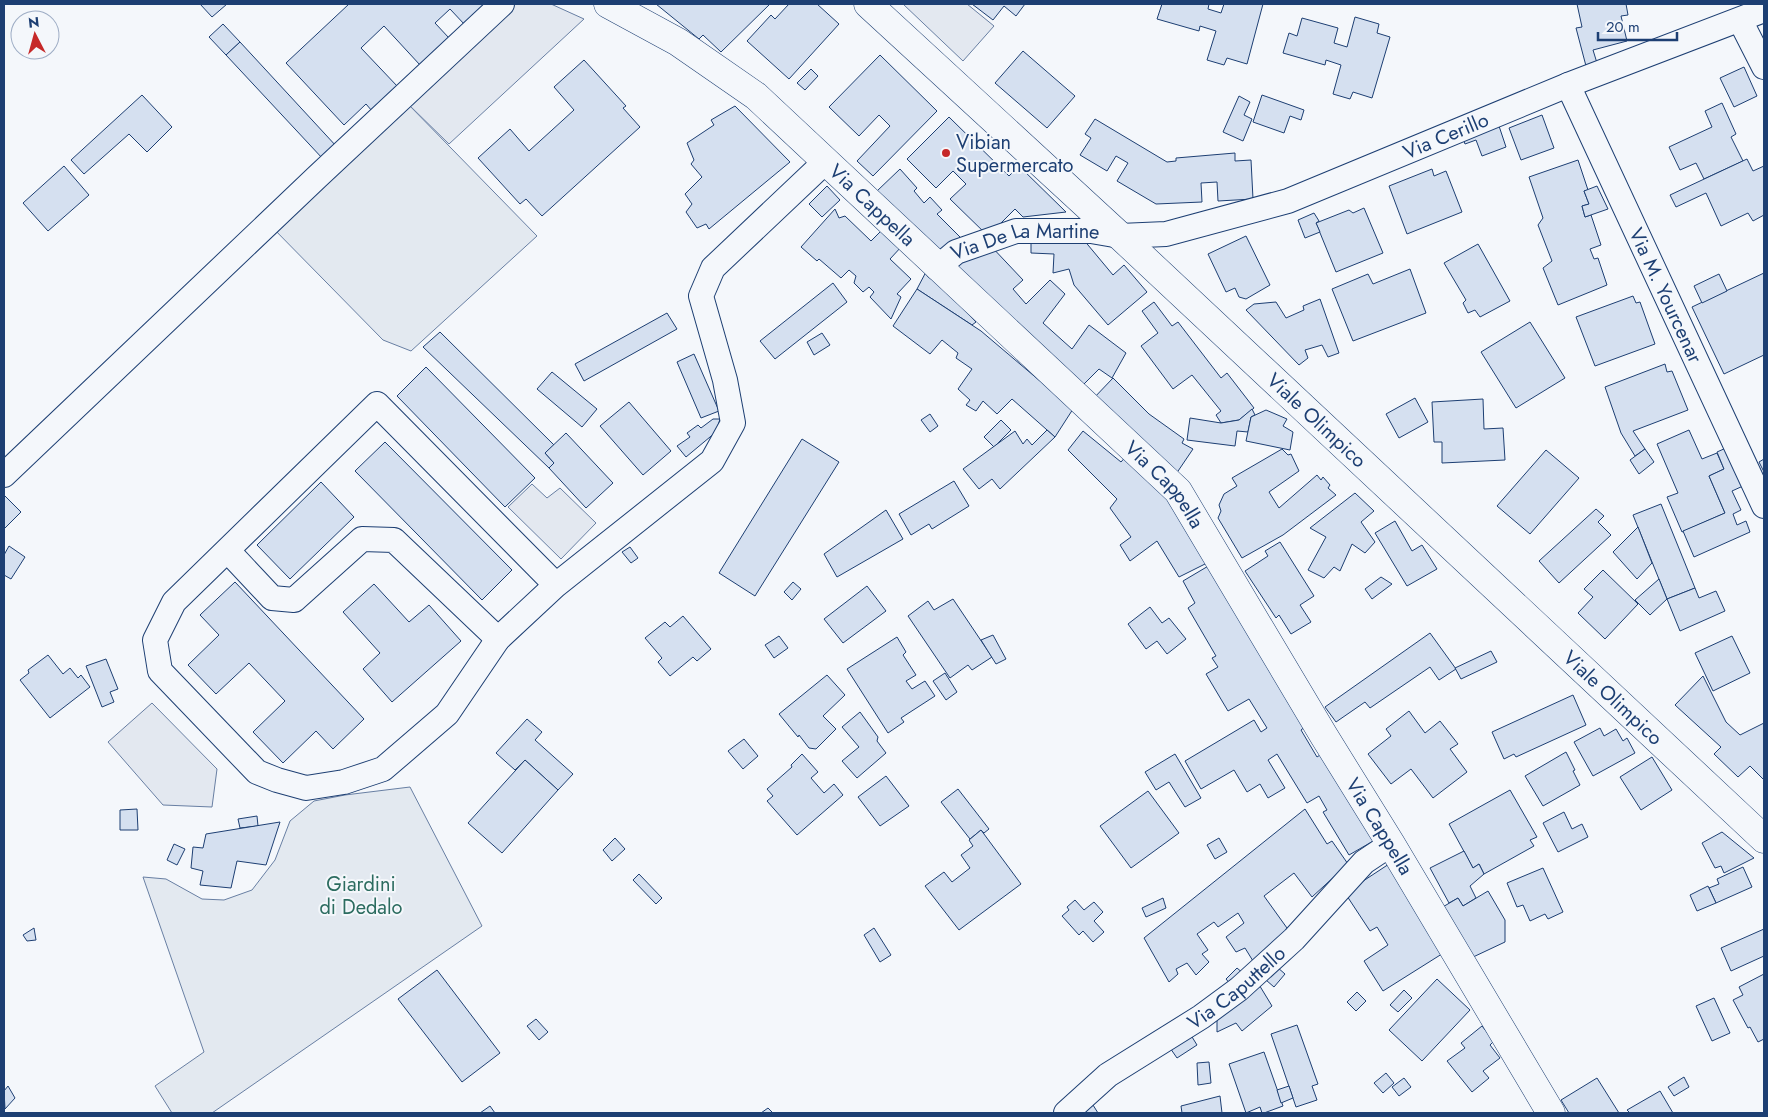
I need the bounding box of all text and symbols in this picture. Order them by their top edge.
north arrow [10,10,60,60]
scale bar [1598,10,1677,42]
text: N [27,12,40,33]
text: 20 m [1606,16,1640,38]
street label: Via Cerillo [1398,105,1493,166]
place label: Vibian Supermercato [956,128,1073,180]
marker: Vibian Supermercato [940,147,952,159]
street label: Via Cappella [823,157,922,253]
street label: Via De La Martine [947,216,1102,267]
street label: Via M. Yourcenar [1622,223,1710,368]
street label: Viale Olimpico [1260,366,1373,474]
street label: Via Cappella [1118,434,1212,534]
street label: Viale Olimpico [1557,644,1669,752]
street label: Via Cappella [1339,772,1421,880]
park label: Giardini di Dedalo [319,870,403,922]
street label: Via Caputtello [1182,939,1292,1037]

